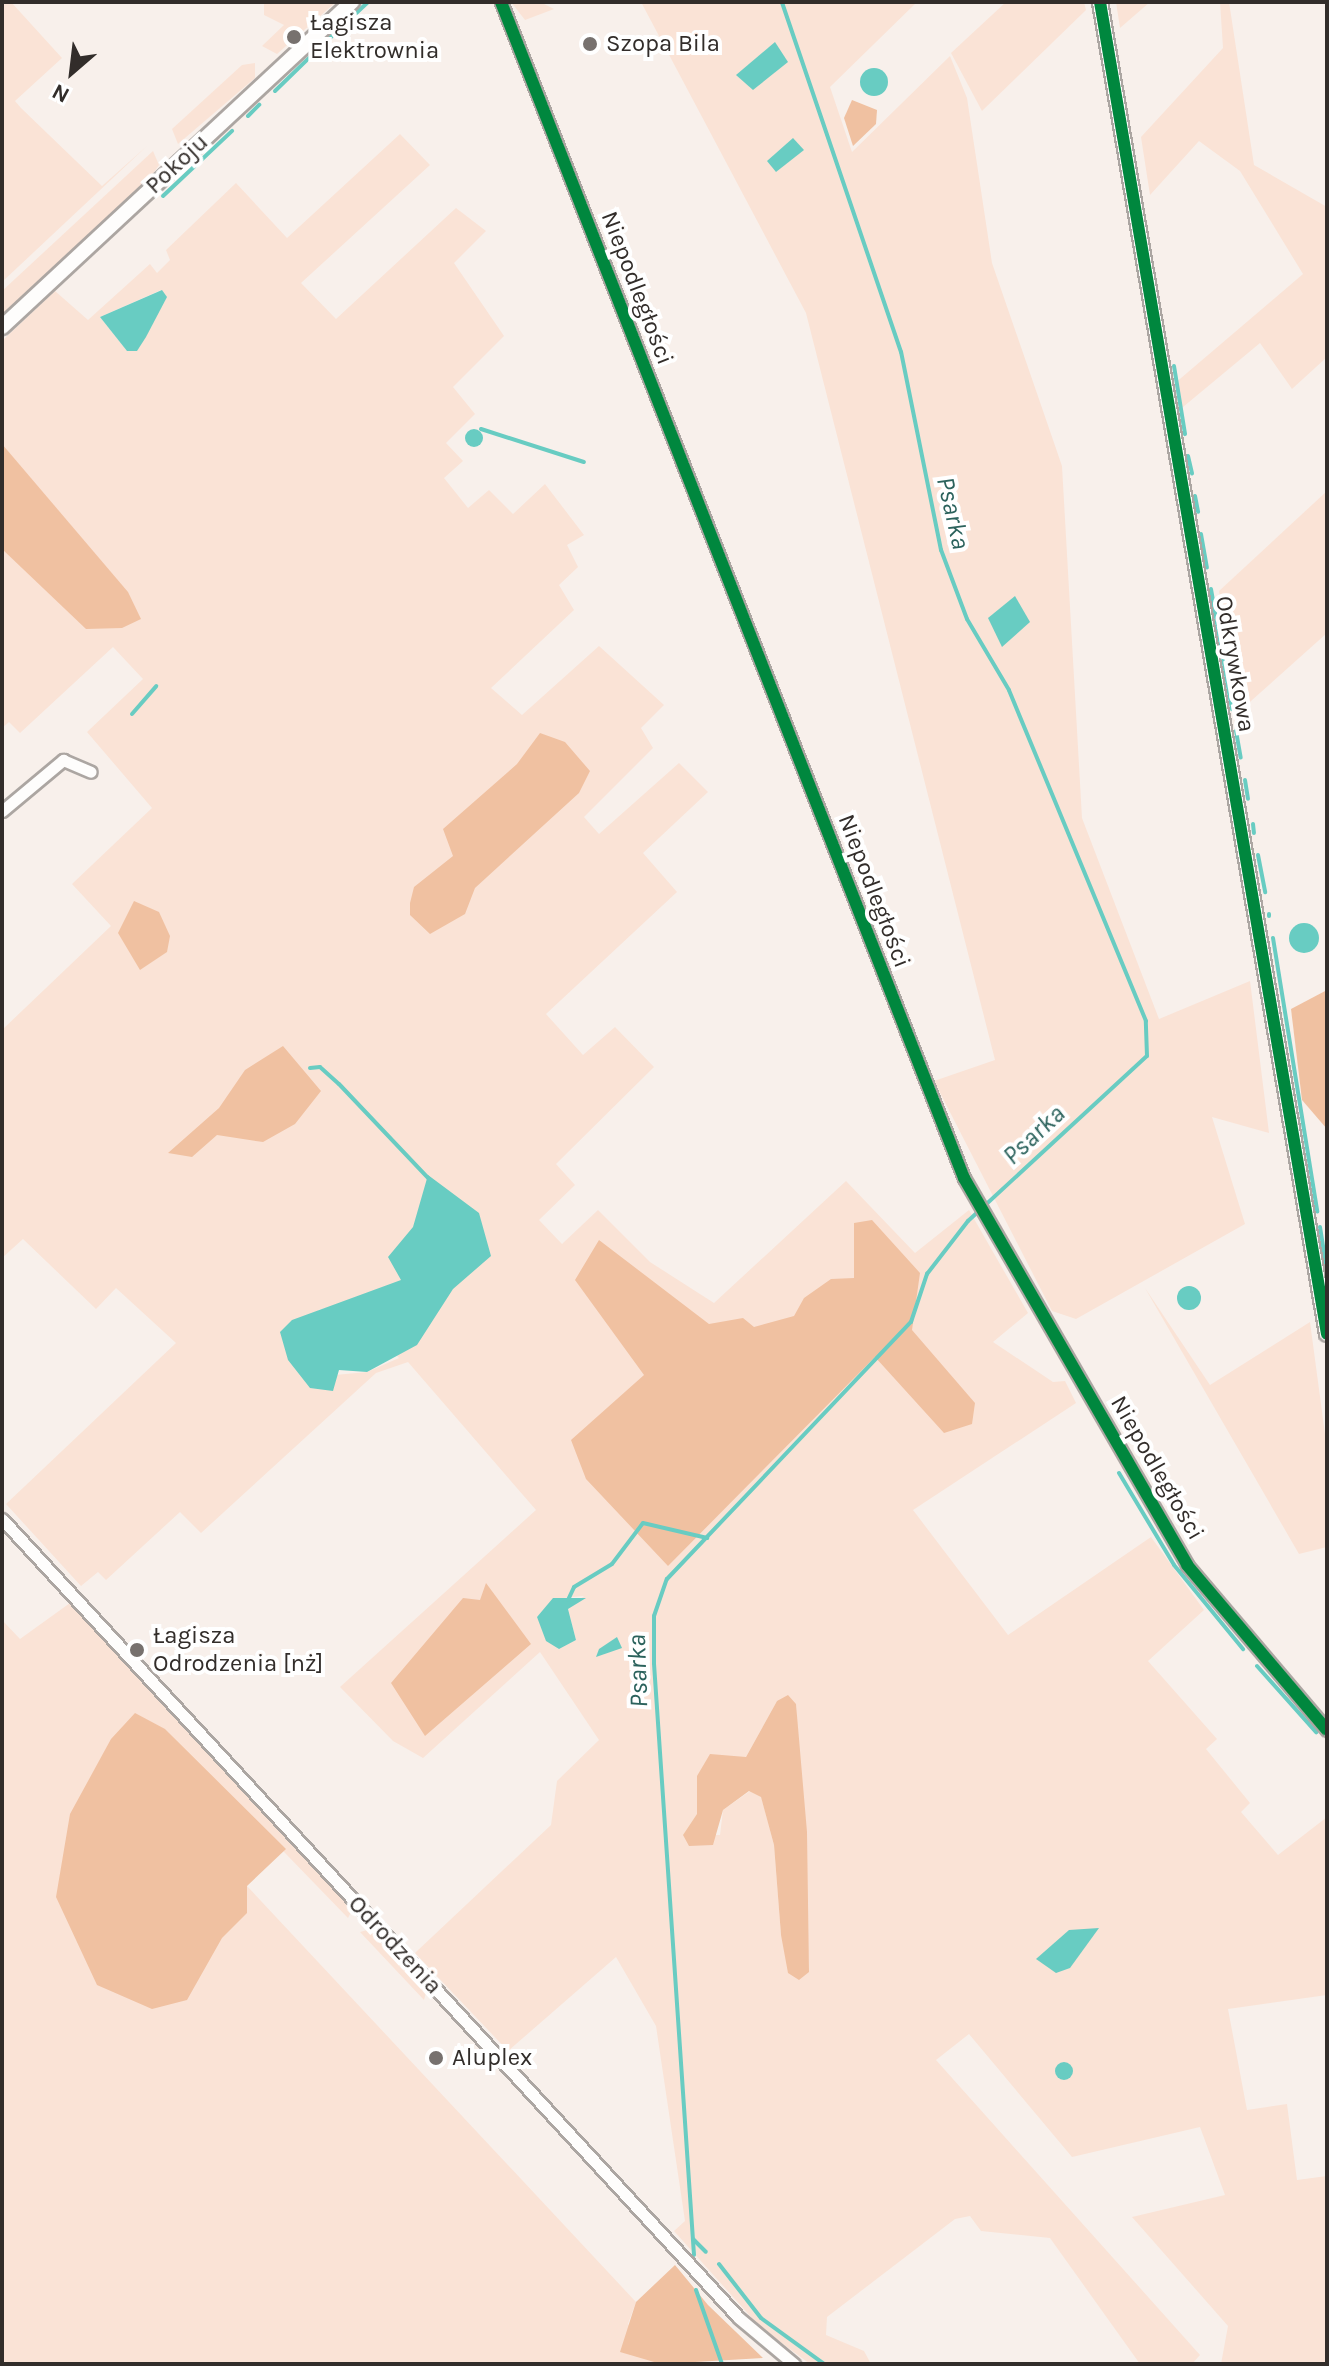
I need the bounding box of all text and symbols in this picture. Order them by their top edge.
place label: Łagisza Elektrownia [310,9,439,65]
marker: Łagisza Elektrownia [285,28,303,46]
place label: Szopa Bila [606,30,720,58]
north arrow [32,32,112,112]
marker: Szopa Bila [581,35,599,53]
text: N [48,78,74,108]
street label: Pokoju [140,128,214,200]
street label: Niepodległości [595,207,679,369]
water label: Psarka [930,474,976,552]
street label: Odkrywkowa [1209,594,1261,734]
street label: Niepodległości [832,810,916,972]
water label: Psarka [996,1098,1072,1172]
street label: Niepodległości [1104,1391,1210,1545]
place label: Łagisza Odrodzenia [nż] [153,1622,323,1678]
water label: Psarka [621,1634,655,1708]
marker: Łagisza Odrodzenia [nż] [128,1641,146,1659]
street label: Odrodzenia [342,1890,448,2000]
place label: Aluplex [452,2044,532,2072]
marker: Aluplex [427,2049,445,2067]

